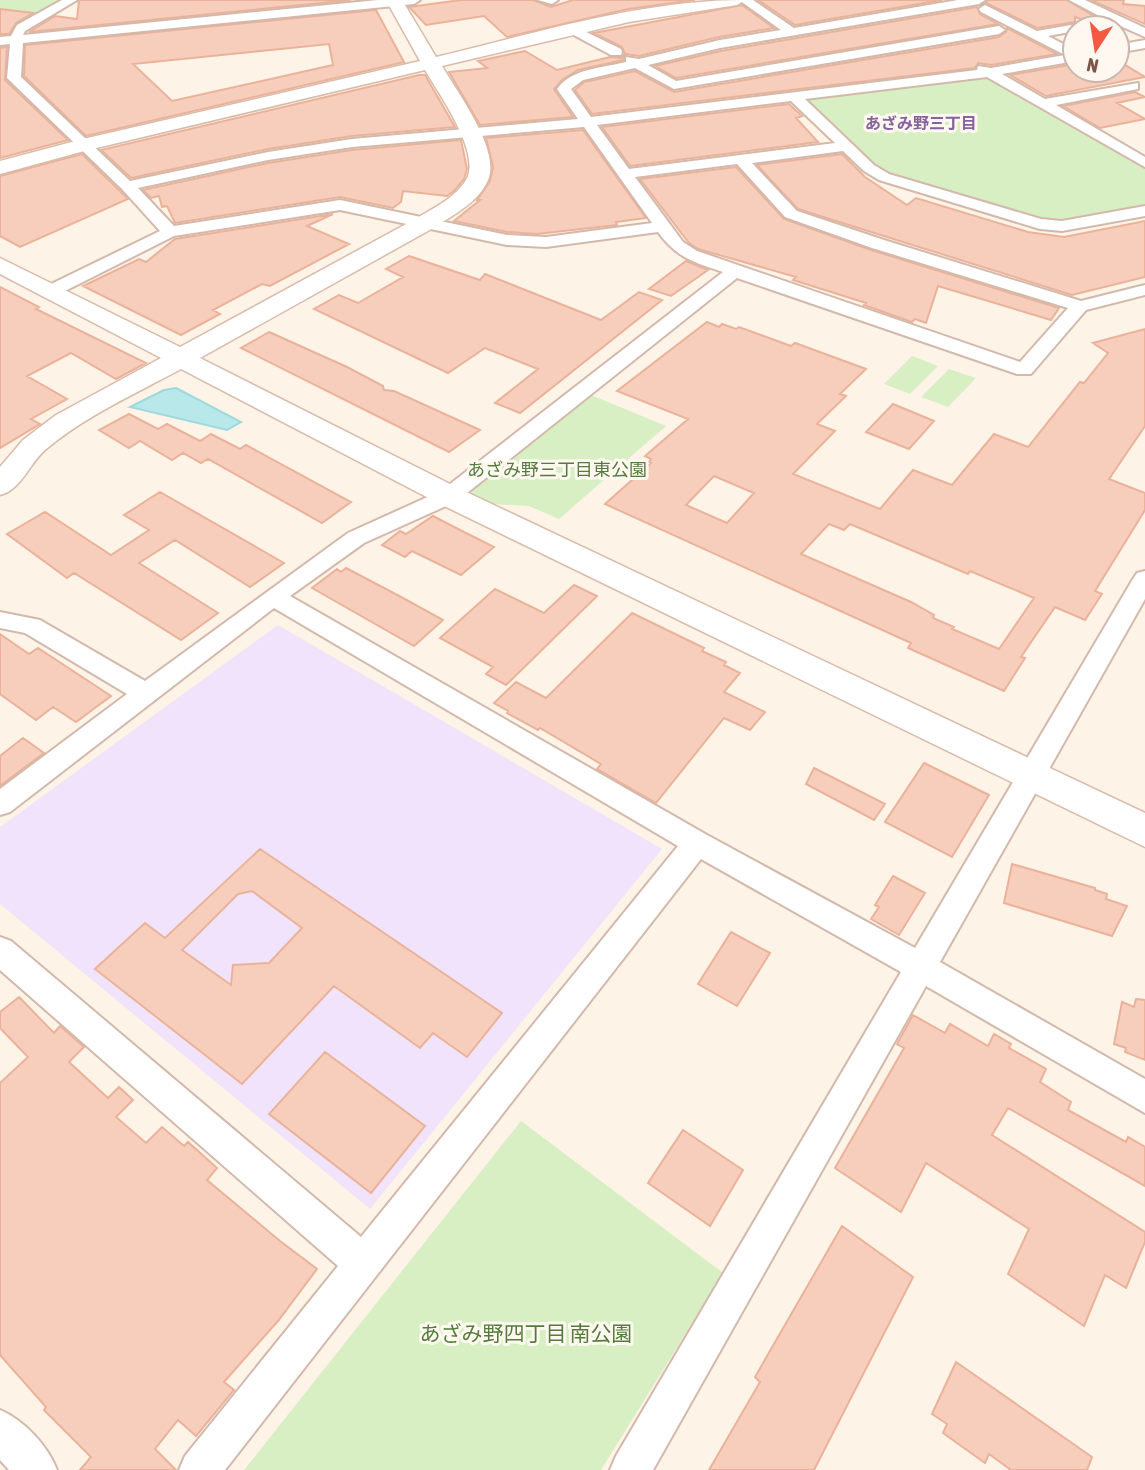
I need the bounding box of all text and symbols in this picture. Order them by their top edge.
north arrow [1061,14,1131,84]
text: N [1085,54,1100,78]
district label: あざみ野三丁目 [865,114,977,132]
park label: あざみ野三丁目東公園 [467,459,647,480]
park label: あざみ野四丁目 南公園 [420,1321,632,1345]

